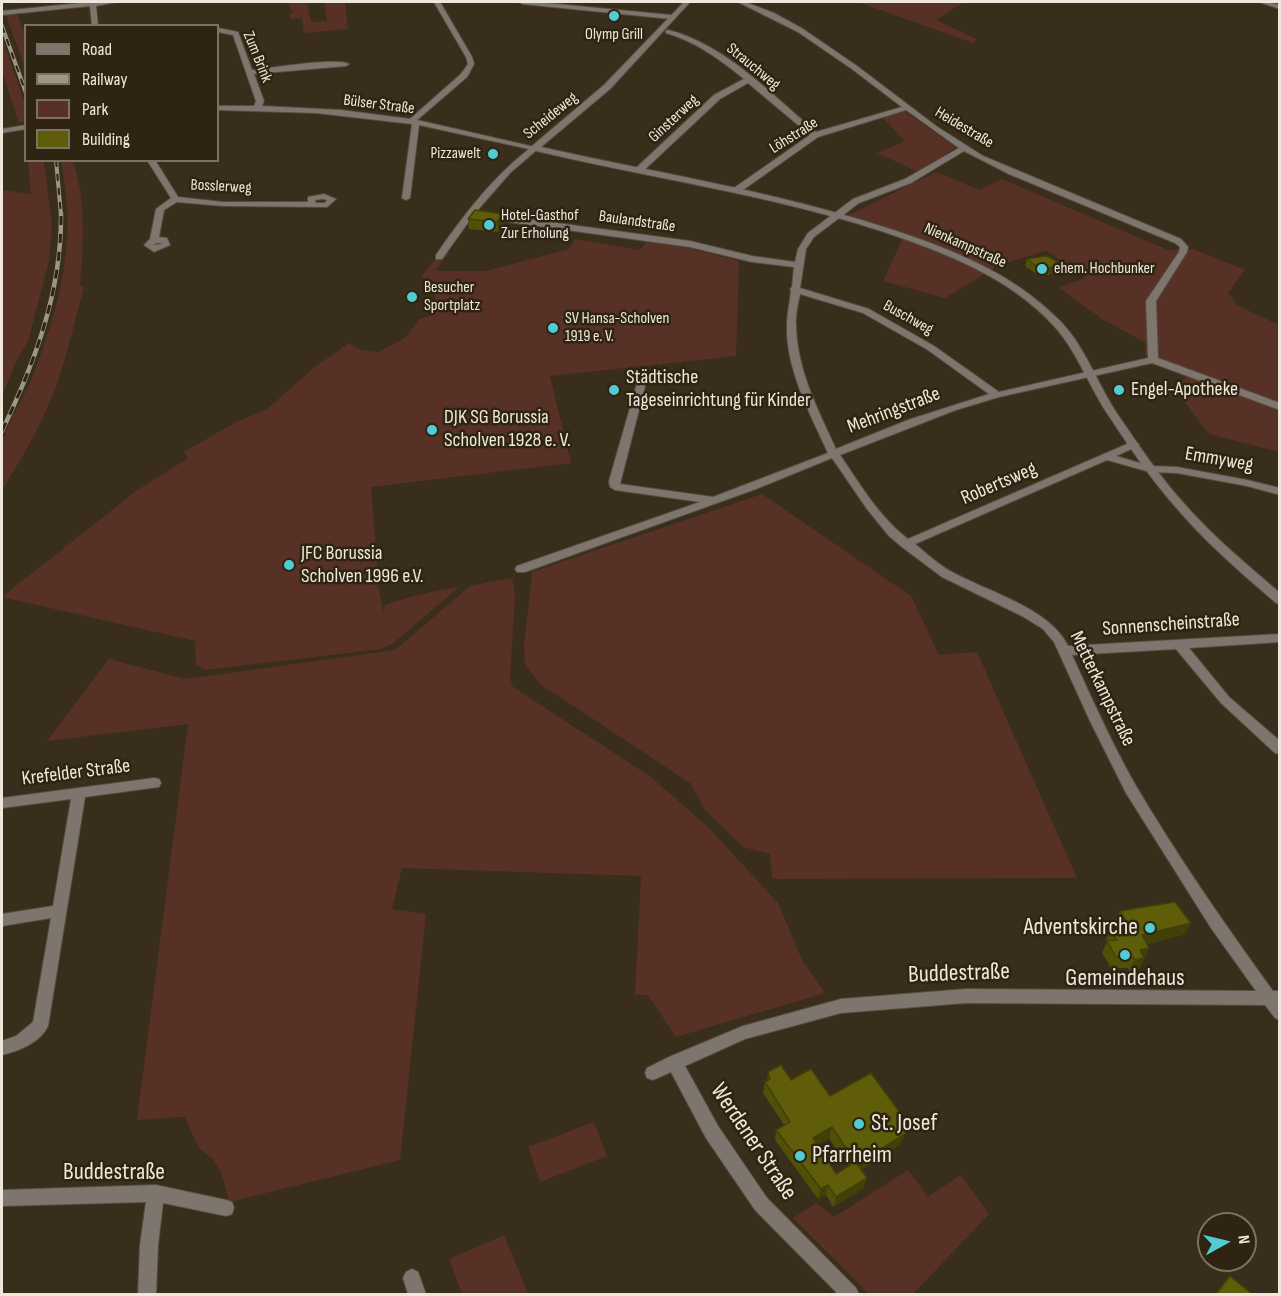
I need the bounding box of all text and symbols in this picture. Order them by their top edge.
marker: Olymp Grill [607,9,621,23]
legend [24,24,219,162]
place label: Olymp Grill [585,25,643,45]
street label: Zum Brink [238,29,276,85]
text: Road [82,39,112,60]
street label: Strauchweg [722,39,784,95]
text: Railway [82,69,127,90]
street label: Scheideweg [520,88,582,144]
street label: Bülser Straße [342,91,416,119]
street label: Ginsterweg [645,91,703,147]
text: Park [82,99,108,120]
street label: Heidestraße [931,103,997,153]
street label: Löhstraße [766,114,822,158]
text: Building [82,129,130,150]
place label: Pizzawelt [431,144,481,164]
marker: Pizzawelt [486,147,500,161]
street label: Bosslerweg [190,176,252,198]
place label: Hotel-Gasthof Zur Erholung [501,206,579,244]
street label: Baulandstraße [598,207,676,237]
marker: Hotel-Gasthof Zur Erholung [482,218,496,232]
street label: Nienkampstraße [921,219,1009,273]
place label: ehem. Hochbunker [1054,259,1155,279]
marker: ehem. Hochbunker [1035,262,1049,276]
place label: Besucher Sportplatz [424,278,480,316]
marker: Besucher Sportplatz [405,290,419,304]
street label: Buschweg [880,296,936,340]
place label: SV Hansa-Scholven 1919 e. V. [565,309,669,347]
marker: SV Hansa-Scholven 1919 e. V. [546,321,560,335]
place label: Städtische Tageseinrichtung für Kinder [626,366,811,413]
place label: Engel-Apotheke [1131,378,1238,402]
street label: Mehringstraße [844,382,944,440]
marker: Städtische Tageseinrichtung für Kinder [607,383,621,397]
marker: Engel-Apotheke [1112,383,1126,397]
place label: DJK SG Borussia Scholven 1928 e. V. [444,406,571,453]
marker: DJK SG Borussia Scholven 1928 e. V. [425,423,439,437]
street label: Emmyweg [1183,442,1255,478]
street label: Robertsweg [958,457,1040,511]
place label: JFC Borussia Scholven 1996 e.V. [301,542,424,589]
marker: JFC Borussia Scholven 1996 e.V. [282,558,296,572]
street label: Sonnenscheinstraße [1102,608,1240,642]
street label: Metterkampstraße [1064,628,1140,750]
street label: Krefelder Straße [20,754,132,792]
place label: Adventskirche [1023,914,1138,942]
marker: Adventskirche [1143,921,1157,935]
marker: Gemeindehaus [1118,948,1132,962]
street label: Buddestraße [908,958,1010,990]
place label: Gemeindehaus [1065,965,1185,993]
street label: Werdener Straße [703,1078,803,1206]
place label: St. Josef [871,1110,937,1138]
marker: St. Josef [852,1117,866,1131]
place label: Pfarrheim [812,1142,892,1170]
marker: Pfarrheim [793,1149,807,1163]
street label: Buddestraße [63,1159,165,1187]
north arrow [1197,1212,1257,1272]
text: N [1233,1234,1253,1245]

